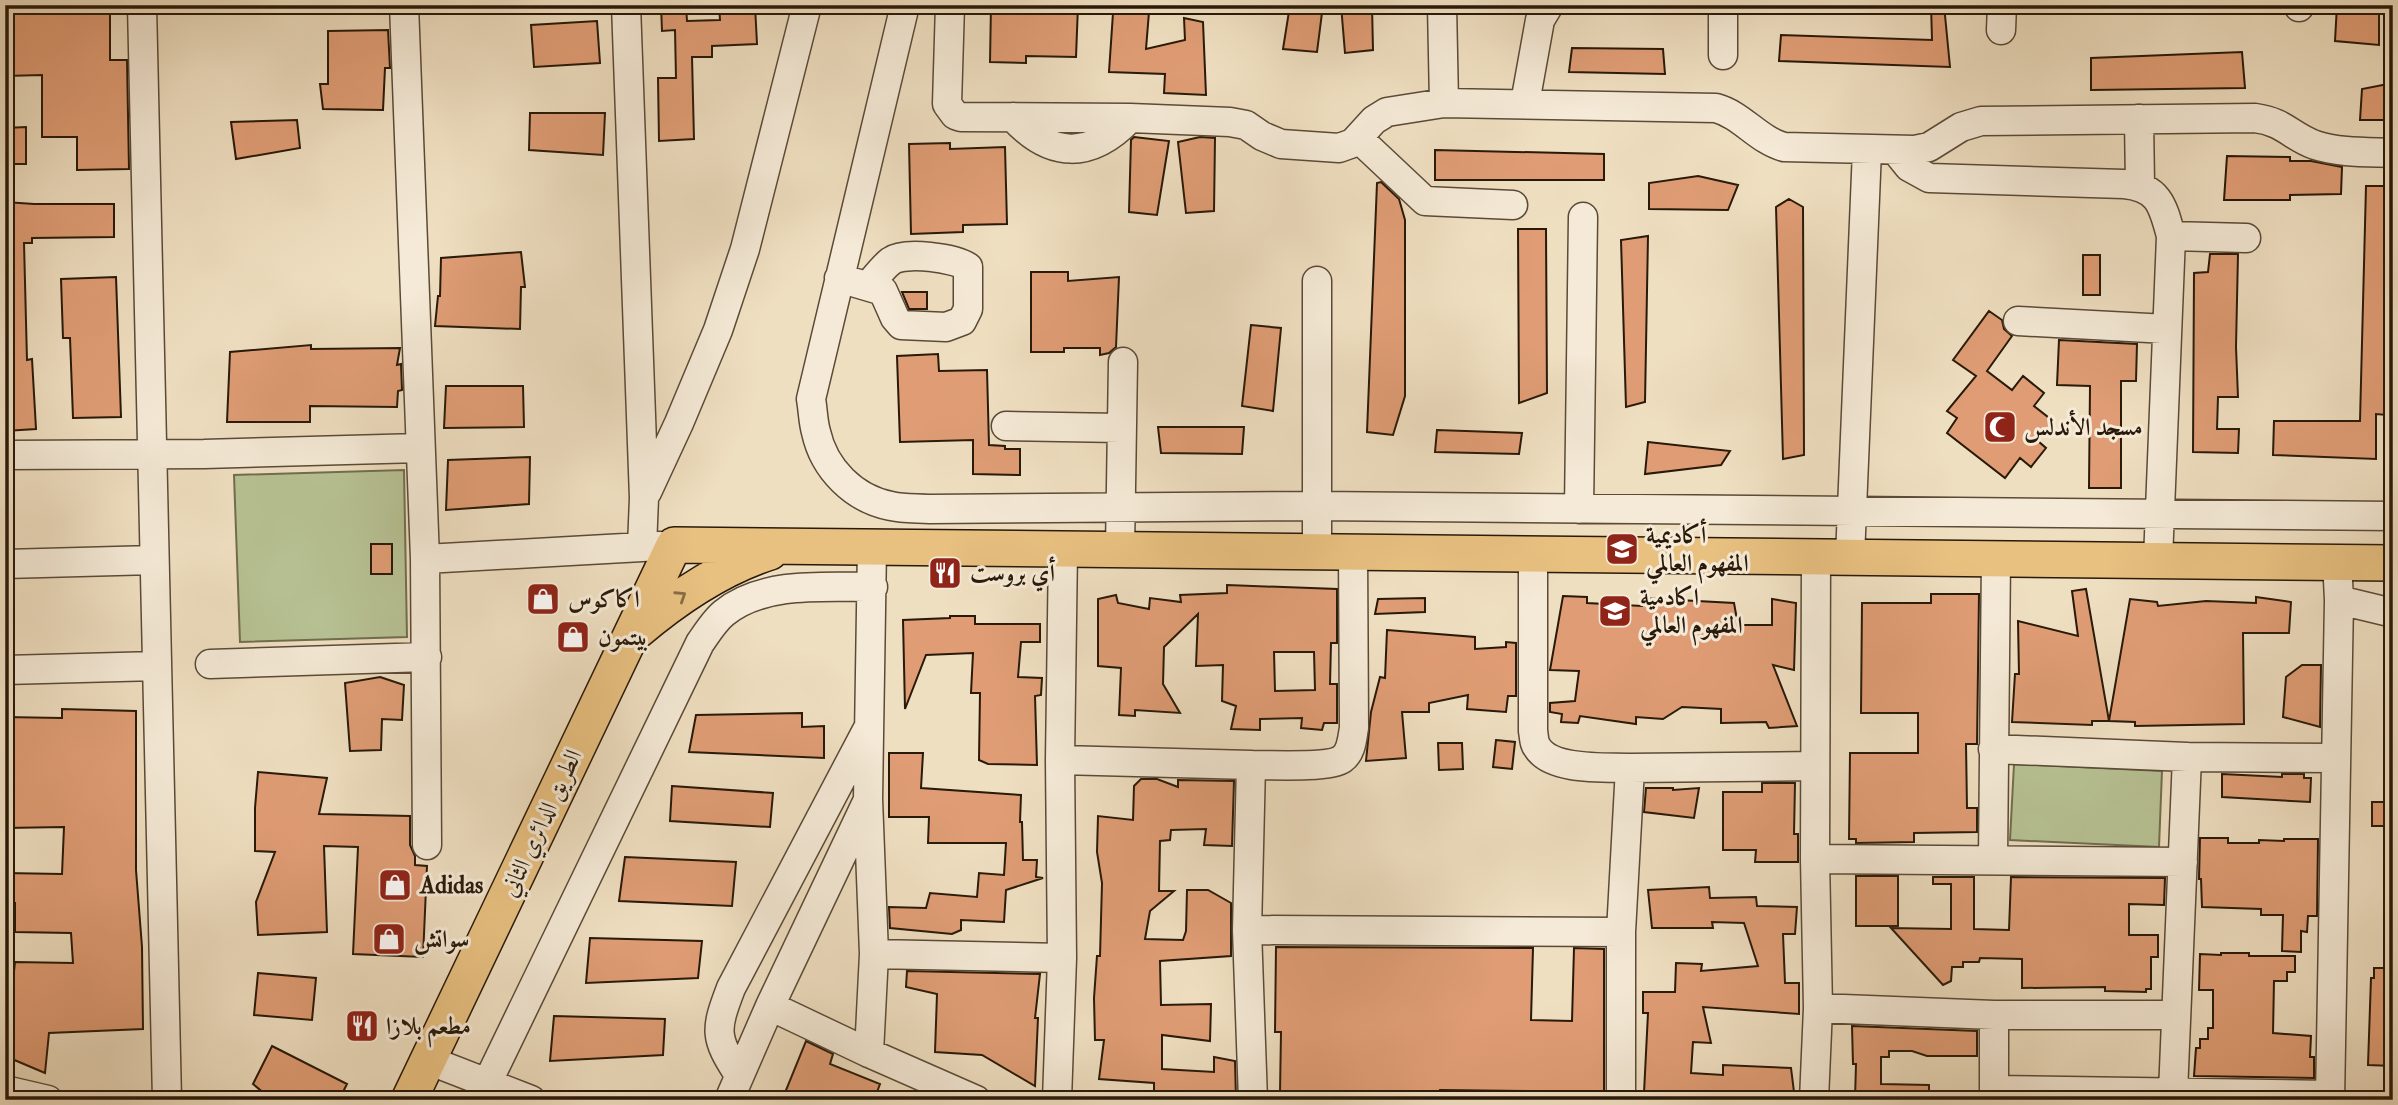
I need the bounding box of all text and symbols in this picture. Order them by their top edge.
mosque icon: مسجد الأندلس [1981,408,2019,446]
place label: مسجد الأندلس [2024,409,2142,443]
place label: أكاديمية المفهوم العالمي [1646,518,1749,585]
school or university icon: أكاديمية المفهوم العالمي [1603,530,1641,568]
restaurant icon: أي بروست [926,554,964,592]
place label: أي بروست [970,556,1055,592]
shop icon: اكاكوس [524,580,562,618]
place label: اكادمية المفهوم العالمي [1640,582,1743,647]
place label: اكاكوس [568,584,640,615]
one-way arrow [674,592,687,605]
school or university icon: اكادمية المفهوم العالمي [1596,592,1634,630]
shop icon: بيتمون [554,618,592,656]
place label: بيتمون [598,622,648,653]
street label: الطريق الدائري الثاني [494,744,592,903]
shop icon: Adidas [376,866,414,904]
place label: Adidas [419,870,483,901]
shop icon: سواتش [370,920,408,958]
place label: سواتش [414,924,469,955]
restaurant icon: مطعم بلازا [343,1007,381,1045]
place label: مطعم بلازا [386,1011,471,1048]

